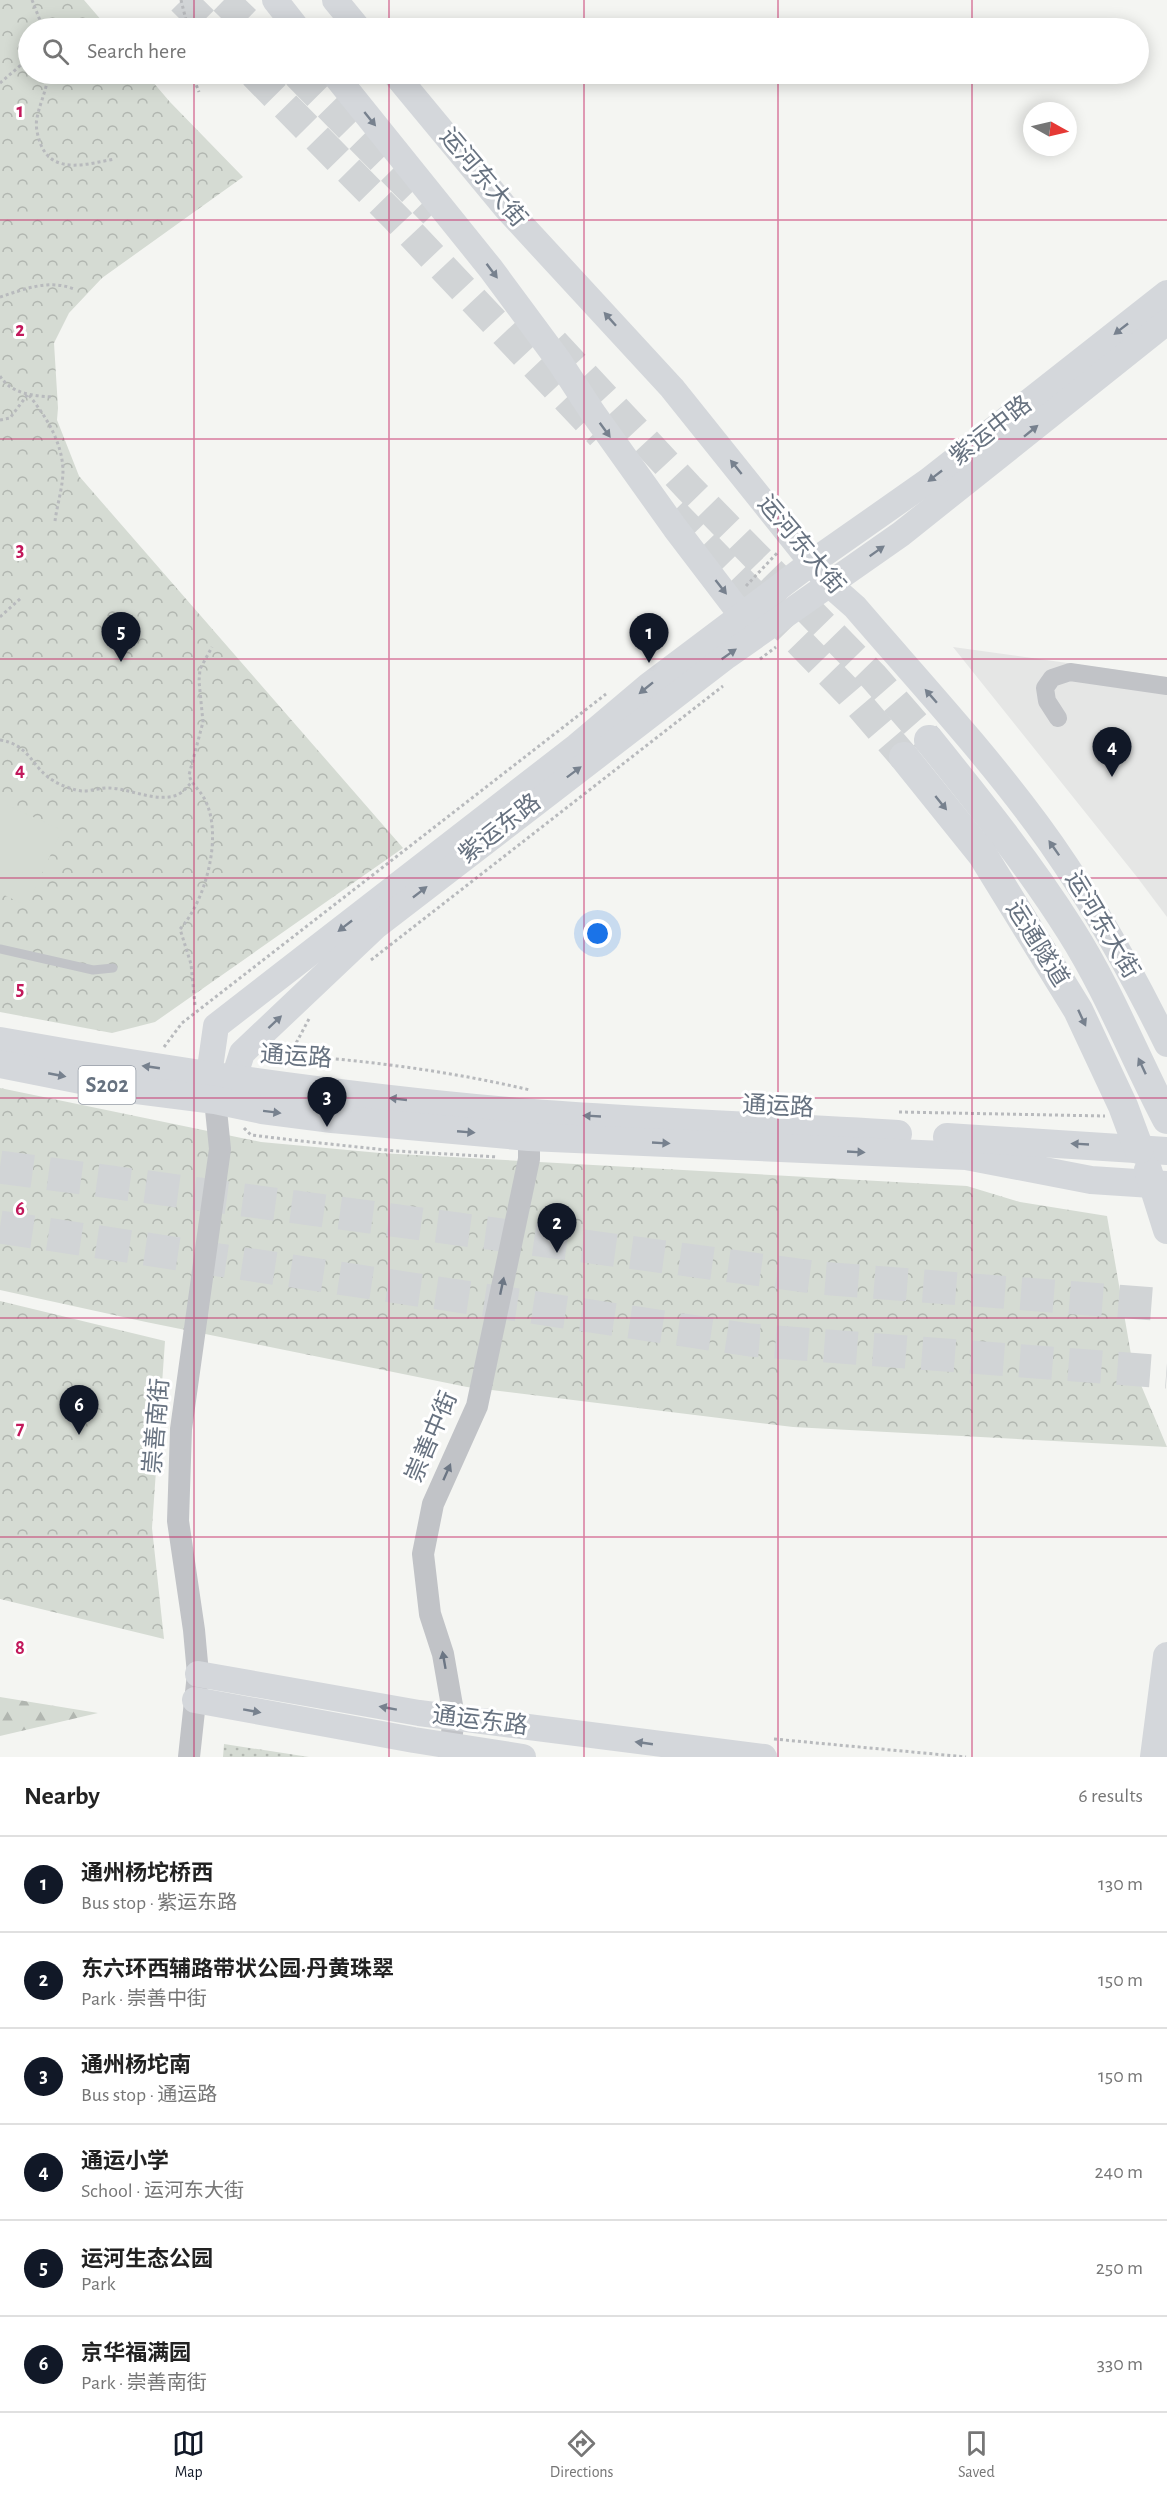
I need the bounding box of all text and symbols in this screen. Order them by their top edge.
search box [18,18,1149,84]
icon: search [39,35,72,68]
text: Search here [87,40,186,62]
text: 1 [16,101,24,121]
north arrow [1023,102,1077,156]
one-way arrow [364,111,377,127]
street label: 运河东大街 [435,123,532,232]
one-way arrow [486,264,498,279]
one-way arrow [604,312,617,327]
text: 2 [15,320,25,340]
one-way arrow [1113,322,1129,335]
street label: 紫运中路 [945,390,1036,470]
one-way arrow [599,422,611,438]
one-way arrow [1023,425,1038,437]
one-way arrow [730,460,743,475]
one-way arrow [927,469,943,482]
street label: 运河东大街 [753,490,850,599]
text: 3 [16,540,24,560]
one-way arrow [869,545,885,557]
one-way arrow [715,579,727,594]
pin: 5 [102,612,140,662]
pin: 1 [630,614,668,663]
one-way arrow [721,648,737,660]
one-way arrow [638,681,654,694]
one-way arrow [925,688,938,704]
pin: 4 [1092,728,1132,777]
text: 4 [15,760,25,780]
one-way arrow [566,766,581,778]
street label: 紫运东路 [454,788,545,868]
one-way arrow [934,795,947,810]
one-way arrow [1048,840,1060,856]
street label: 运河东大街 [1061,866,1145,983]
one-way arrow [412,885,428,898]
street label: 运通隧道 [1001,896,1074,991]
your location [583,919,612,948]
one-way arrow [337,920,353,933]
text: 5 [16,979,24,999]
one-way arrow [1077,1010,1086,1027]
one-way arrow [267,1015,281,1029]
street label: 通运路 [259,1041,333,1071]
one-way arrow [1137,1056,1147,1074]
one-way arrow [142,1063,161,1072]
road number: S202 [78,1066,136,1104]
one-way arrow [48,1071,67,1080]
pin: 3 [308,1078,346,1127]
street label: 通运路 [741,1091,815,1121]
one-way arrow [388,1094,407,1104]
one-way arrow [263,1107,282,1116]
one-way arrow [583,1111,602,1121]
one-way arrow [457,1127,476,1137]
one-way arrow [652,1138,671,1148]
one-way arrow [1071,1140,1090,1149]
one-way arrow [846,1147,865,1156]
text: 6 [15,1199,25,1219]
pin: 2 [538,1204,576,1253]
one-way arrow [498,1276,507,1295]
street label: 崇善南街 [139,1377,173,1475]
pin: 6 [60,1386,98,1435]
street label: 崇善中街 [400,1387,462,1486]
text: 7 [16,1418,25,1438]
one-way arrow [443,1463,452,1480]
text: 8 [15,1638,25,1658]
one-way arrow [439,1650,448,1669]
street label: 通运东路 [431,1701,529,1739]
one-way arrow [378,1703,397,1712]
one-way arrow [243,1706,262,1715]
one-way arrow [634,1738,653,1747]
text: Nearby [24,1783,100,1809]
text: 6 results [1078,1786,1143,1806]
text: 通州杨坨桥西 [81,1862,213,1884]
text: 1 [40,1874,47,1894]
text: 130 m [1098,1874,1143,1894]
text: Bus stop · 紫运东路 [81,1893,237,1913]
text: 东六环西辅路带状公园·丹黄珠翠 [81,1958,394,1980]
text: 2 [39,1970,48,1990]
text: 150 m [1098,1970,1143,1990]
text: Park · 崇善中街 [81,1989,207,2009]
text: 通州杨坨南 [81,2054,191,2076]
text: 3 [39,2066,48,2086]
text: 150 m [1098,2066,1143,2086]
text: Bus stop · 通运路 [81,2085,217,2105]
text: 通运小学 [81,2150,169,2172]
text: 4 [38,2162,49,2182]
text: 240 m [1094,2162,1143,2182]
text: School · 运河东大街 [81,2181,244,2201]
text: 运河生态公园 [81,2248,213,2270]
text: 5 [39,2258,48,2278]
text: 250 m [1096,2258,1143,2278]
text: Park [81,2274,116,2294]
text: 京华福满园 [81,2342,191,2364]
text: 6 [39,2354,48,2374]
text: 330 m [1097,2354,1143,2374]
text: Park · 崇善南街 [81,2373,207,2393]
tab: Map [172,2427,205,2482]
tab: Directions [550,2427,614,2482]
tab: Saved [958,2427,995,2482]

